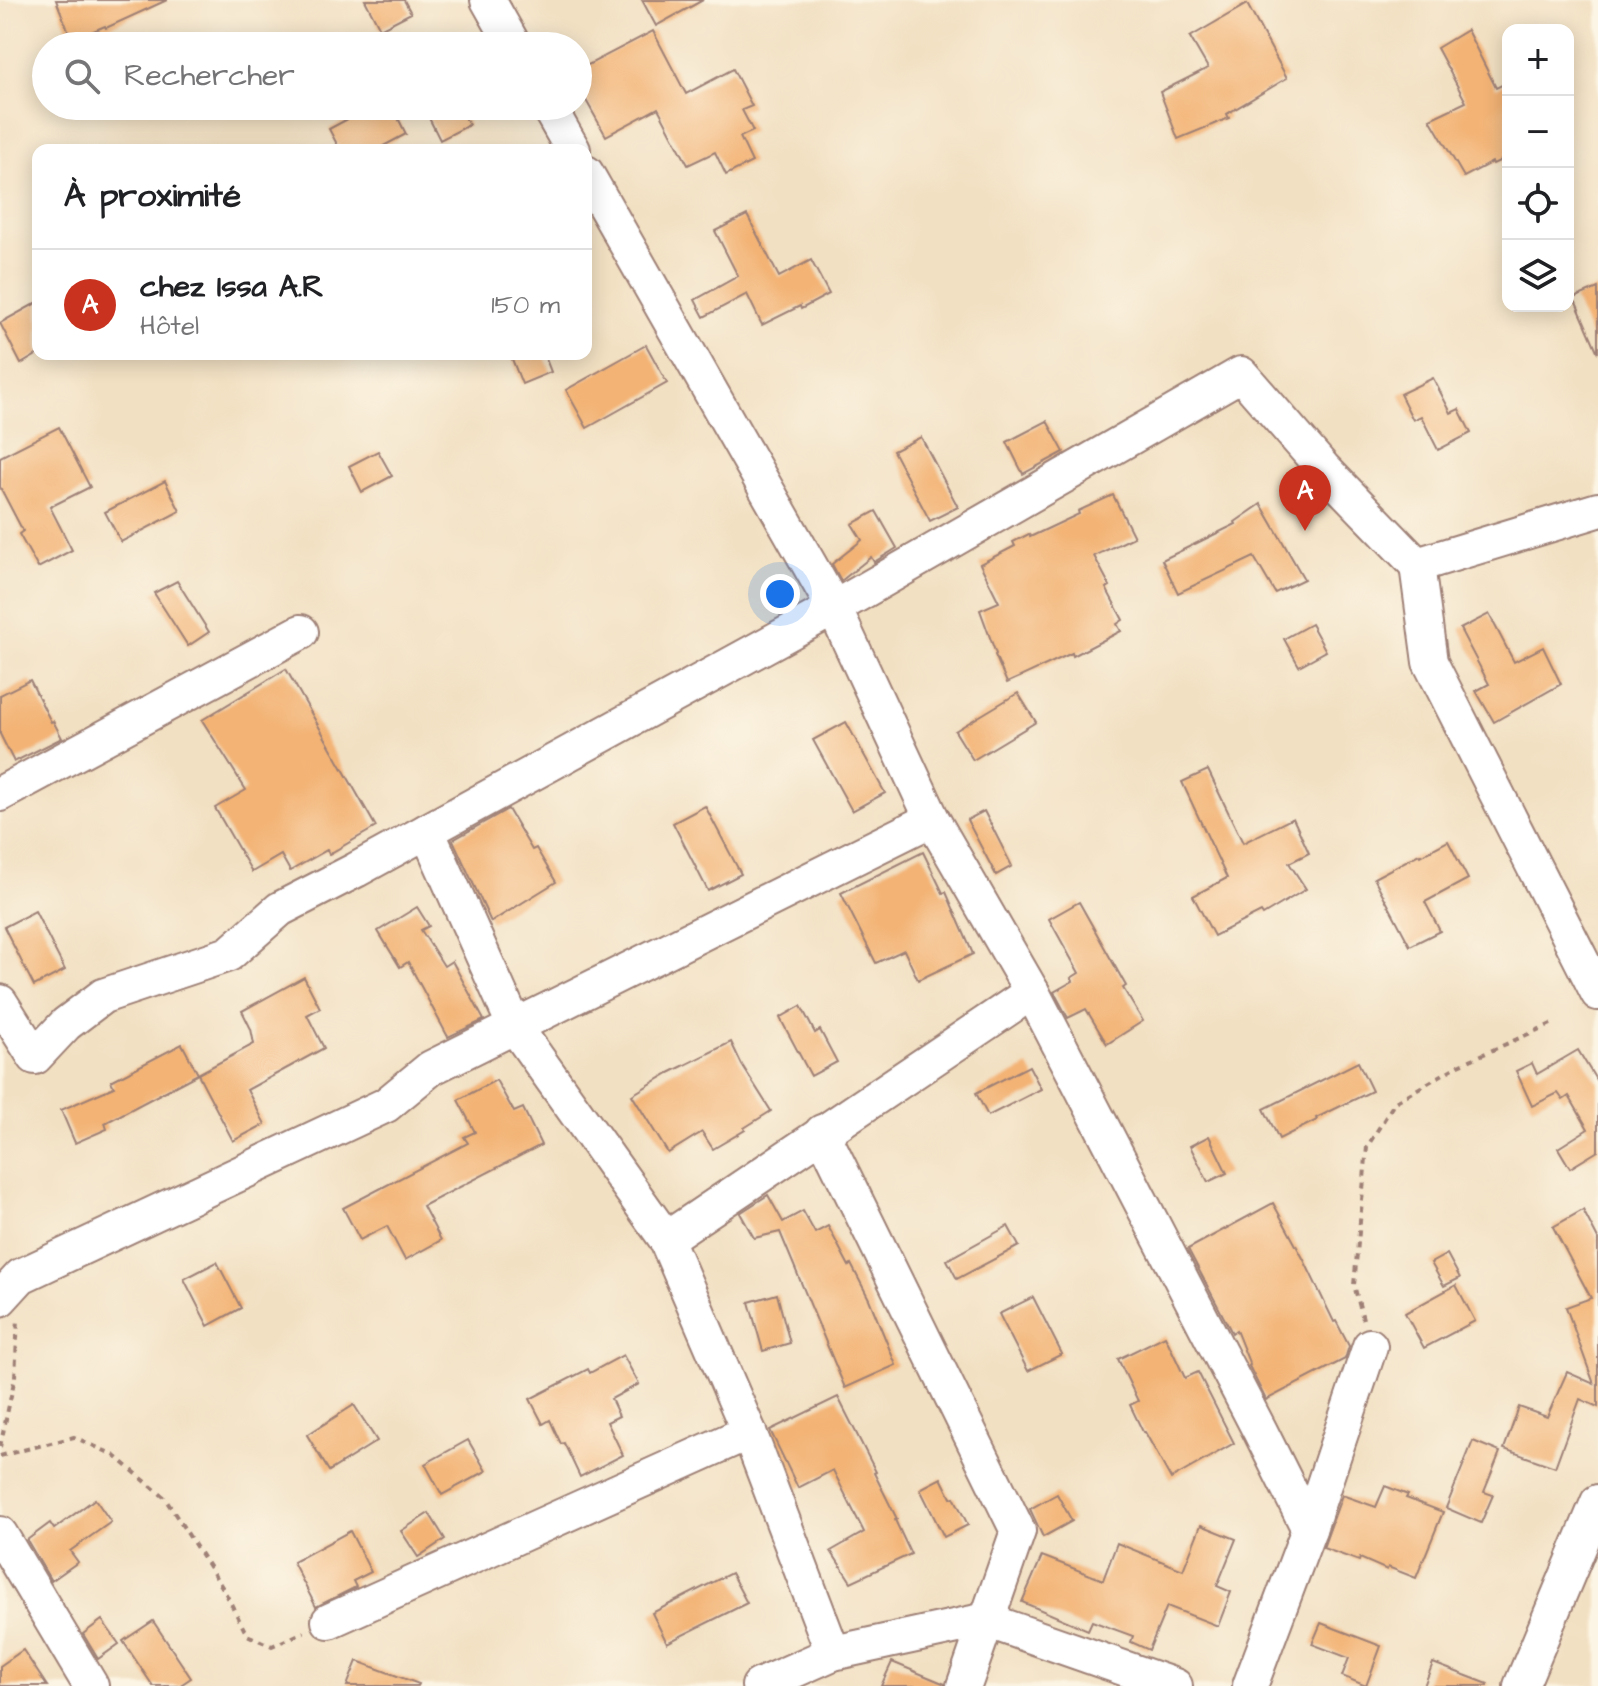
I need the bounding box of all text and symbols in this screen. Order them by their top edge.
map controls [1502,24,1574,312]
button: + [1502,24,1574,96]
search box [32,32,592,120]
icon: search [60,54,104,98]
text: Rechercher [124,55,295,97]
button: − [1502,96,1574,168]
button: locate [1502,168,1574,240]
text: À proximité [64,172,241,220]
button: layers [1502,240,1574,312]
text: chez Issa A.R [140,266,324,308]
text: A [82,287,98,323]
text: 150 m [491,287,560,323]
text: Hôtel [140,308,199,344]
pin: A [1279,465,1331,531]
your location [760,574,800,614]

